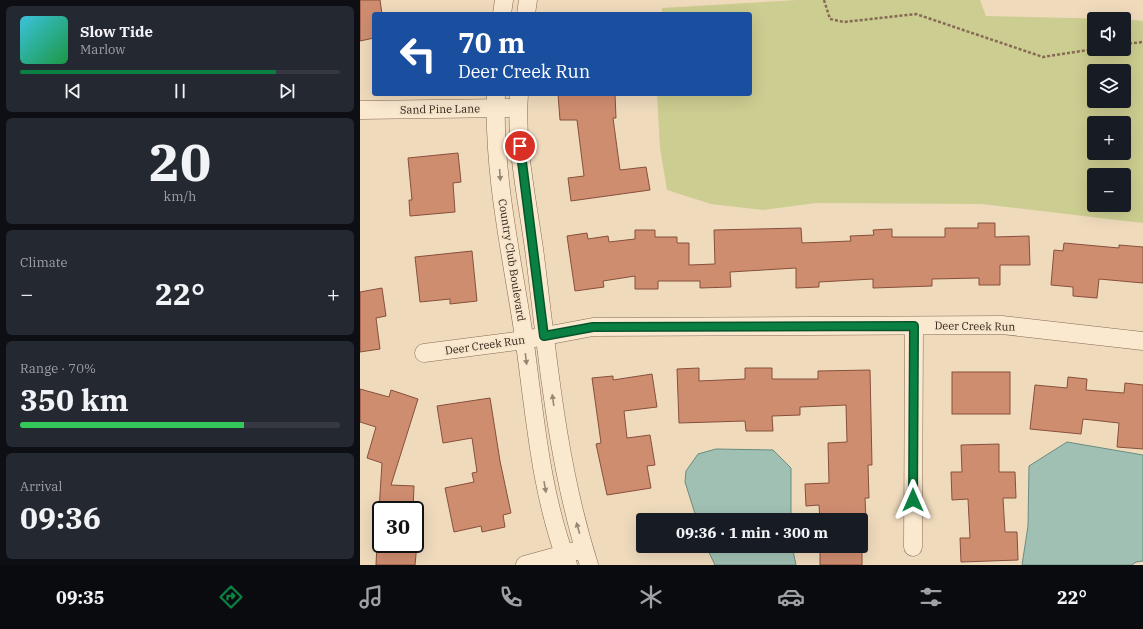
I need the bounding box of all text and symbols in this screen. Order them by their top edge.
map controls [1087,12,1131,212]
button: sound [1087,12,1131,56]
text: Slow Tide [80,22,153,41]
text: 70 m [458,24,525,61]
icon: left [392,28,444,80]
text: Marlow [80,41,125,58]
text: Deer Creek Run [458,60,590,83]
button: layers [1087,64,1131,108]
icon: previous [62,80,84,102]
icon: pause [169,80,191,102]
icon: next [276,80,298,102]
street label: Sand Pine Lane [400,101,480,117]
button: + [1087,116,1131,160]
text: 20 [149,128,211,195]
pin [503,129,537,163]
icon: arrive [509,135,531,157]
button: − [1087,168,1131,212]
one-way arrow [496,169,503,181]
text: km/h [164,188,196,205]
street label: Country Club Boulevard [495,198,529,323]
text: Climate [20,254,67,271]
text: 22° [155,274,205,313]
text: − [20,279,33,308]
text: + [327,279,340,308]
street label: Deer Creek Run [934,318,1016,334]
street label: Deer Creek Run [444,332,526,358]
one-way arrow [523,353,530,365]
text: Range · 70% [20,360,96,377]
text: 350 km [20,380,129,419]
one-way arrow [550,394,556,406]
text: Arrival [20,478,62,495]
position arrow [892,479,934,521]
one-way arrow [543,481,549,494]
text: 09:36 [20,498,101,537]
speed limit sign: 30 [372,501,424,553]
one-way arrow [575,521,581,533]
text: 09:36 · 1 min · 300 m [676,523,828,542]
icon: directions [217,583,245,611]
icon: music [357,583,385,611]
icon: phone [497,583,525,611]
icon: climate [637,583,665,611]
icon: car [777,583,805,611]
icon: filters [917,583,945,611]
text: 09:35 [56,586,105,609]
text: 22° [1057,586,1087,609]

